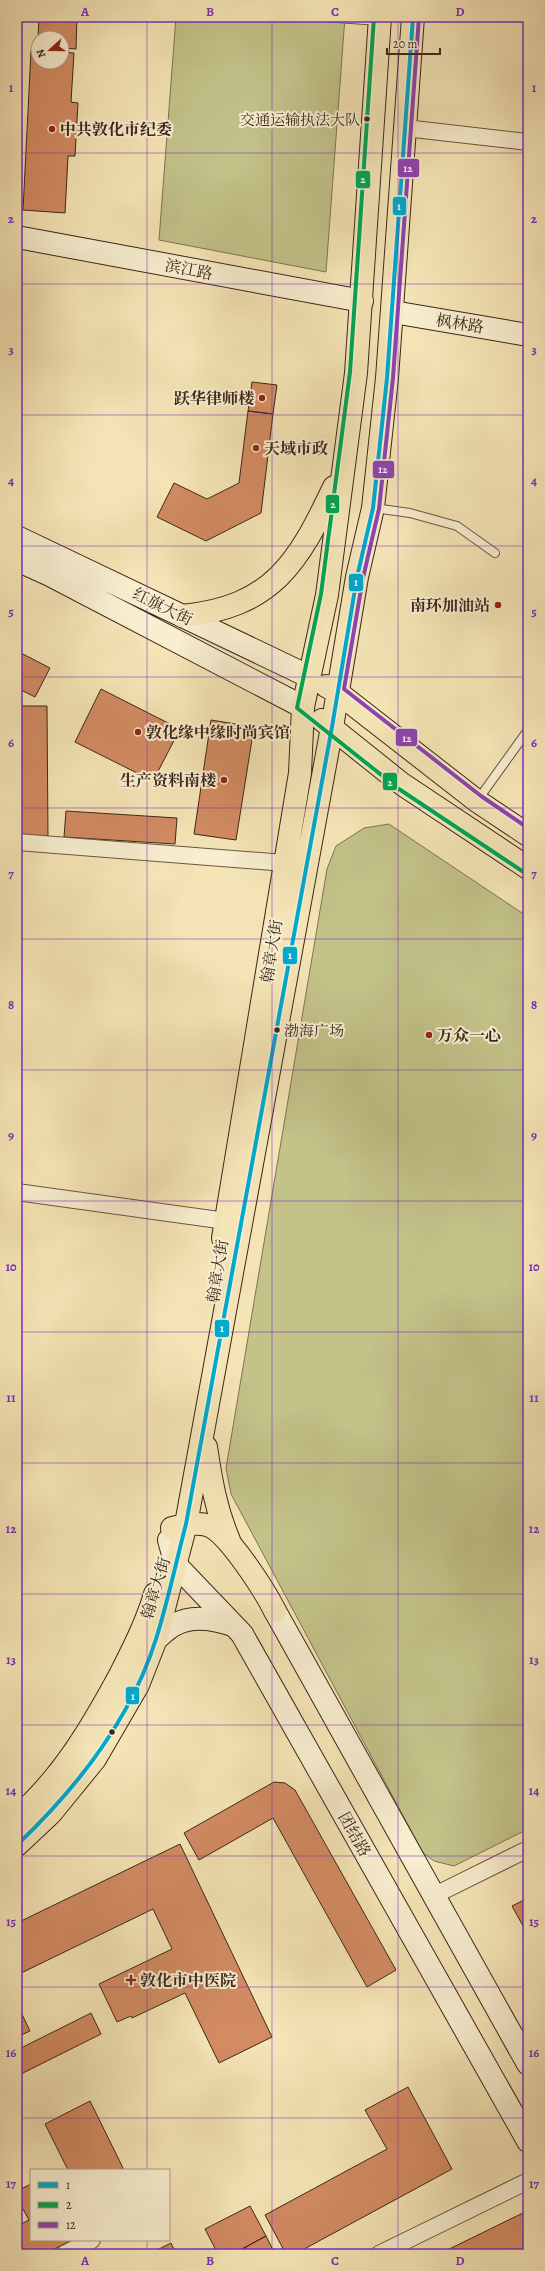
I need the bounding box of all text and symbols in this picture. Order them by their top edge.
text: A [80,3,90,20]
text: B [206,3,214,20]
text: C [331,3,339,20]
text: D [455,3,465,20]
north arrow [30,30,70,70]
scale bar [387,30,440,56]
text: 20 m [393,36,417,52]
text: N [33,47,50,60]
text: 1 [9,79,14,96]
text: 1 [532,79,537,96]
place label: 交通运输执法大队 [240,110,360,130]
marker: 交通运输执法大队 [362,114,372,124]
place label: 中共敦化市纪委 [60,119,172,141]
marker: 中共敦化市纪委 [47,124,57,134]
line badge: 12 [397,158,420,178]
text: 12 [403,161,413,176]
line badge: 2 [355,170,371,189]
text: 2 [360,172,366,187]
line badge: 1 [392,196,407,216]
text: 1 [397,199,401,214]
text: 2 [8,210,15,227]
text: 2 [531,210,538,227]
street label: 滨江路 [163,255,214,285]
street label: 枫林路 [434,309,485,339]
text: 3 [8,341,14,358]
text: 3 [531,341,537,358]
place label: 跃华律师楼 [174,388,254,410]
marker: 跃华律师楼 [257,393,267,403]
place label: 天域市政 [264,438,328,460]
marker: 天域市政 [251,443,261,453]
line badge: 12 [372,460,395,479]
text: 12 [378,462,388,477]
text: 4 [8,472,14,489]
text: 4 [531,472,537,489]
line badge: 2 [325,494,340,514]
text: 2 [330,497,336,512]
line badge: 1 [348,573,364,592]
text: 1 [354,575,358,590]
street label: 红旗大街 [129,583,196,631]
place label: 南环加油站 [410,595,490,617]
marker: 南环加油站 [493,600,503,610]
text: 5 [8,603,14,620]
text: 5 [531,603,537,620]
place label: 敦化缘中缘时尚宾馆 [146,722,290,744]
marker: 敦化缘中缘时尚宾馆 [133,727,143,737]
line badge: 12 [395,728,418,747]
text: 12 [402,731,412,746]
text: 6 [8,734,14,751]
text: 6 [531,734,537,751]
place label: 生产资料南楼 [120,770,216,792]
line badge: 2 [382,772,398,791]
marker: 生产资料南楼 [219,775,229,785]
text: 2 [387,775,393,790]
text: 7 [8,865,14,882]
text: 7 [531,865,537,882]
street label: 翰章大街 [256,918,288,984]
line badge: 1 [282,946,298,965]
text: 1 [288,948,292,963]
text: 8 [8,996,14,1013]
text: 8 [531,996,537,1013]
place label: 渤海广场 [284,1021,344,1041]
marker: 渤海广场 [272,1025,282,1035]
place label: 万众一心 [437,1025,501,1047]
marker: 万众一心 [424,1030,434,1040]
text: 9 [8,1127,14,1144]
text: 9 [531,1127,537,1144]
street label: 翰章大街 [202,1238,234,1304]
text: 10 [5,1258,17,1275]
text: 10 [528,1258,540,1275]
line badge: 1 [214,1319,230,1338]
text: 1 [220,1321,224,1336]
text: 11 [6,1389,16,1406]
text: 11 [529,1389,539,1406]
text: 12 [6,1520,17,1537]
text: 12 [529,1520,540,1537]
street label: 翰章大街 [136,1554,176,1622]
text: 13 [6,1651,17,1668]
text: 13 [529,1651,540,1668]
line badge: 1 [125,1686,140,1705]
text: 1 [131,1689,135,1704]
unlabelled marker [107,1727,117,1737]
text: 14 [6,1782,16,1799]
text: 14 [529,1782,539,1799]
street label: 团结路 [333,1808,375,1861]
text: 15 [6,1913,17,1930]
text: 15 [529,1913,540,1930]
place label: 敦化市中医院 [140,1970,236,1992]
marker: 敦化市中医院 [125,1974,137,1986]
text: 16 [6,2044,16,2061]
text: 16 [529,2044,539,2061]
legend [30,2169,170,2241]
text: 17 [6,2175,17,2192]
text: 17 [529,2175,540,2192]
text: 1 [66,2177,70,2193]
text: 2 [66,2197,72,2213]
text: 12 [66,2217,76,2233]
text: A [80,2252,90,2269]
text: B [206,2252,214,2269]
text: C [331,2252,339,2269]
text: D [455,2252,465,2269]

